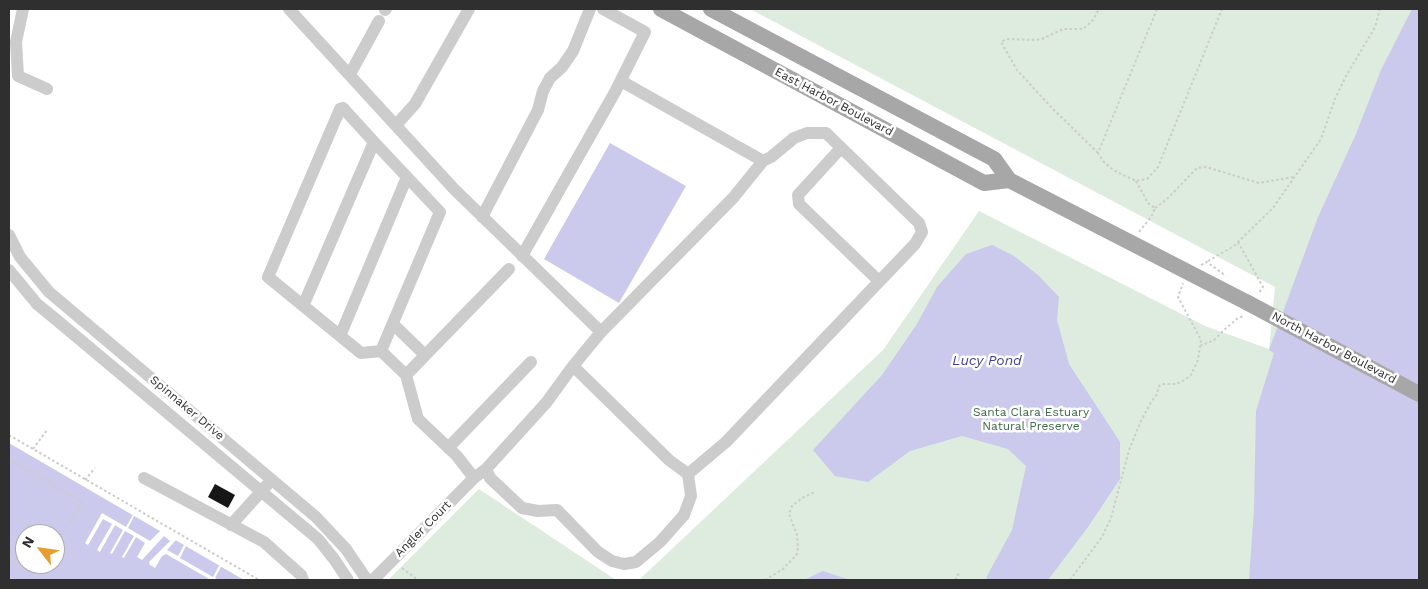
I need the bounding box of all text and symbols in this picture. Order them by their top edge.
street label: East Harbor Boulevard [772,65,896,139]
street label: North Harbor Boulevard [1269,309,1399,387]
water label: Lucy Pond [952,353,1022,369]
street label: Spinnaker Drive [147,373,227,443]
park label: Santa Clara Estuary Natural Preserve [973,405,1089,433]
street label: Angler Court [392,498,454,560]
north arrow [15,524,65,574]
text: N [18,534,37,550]

